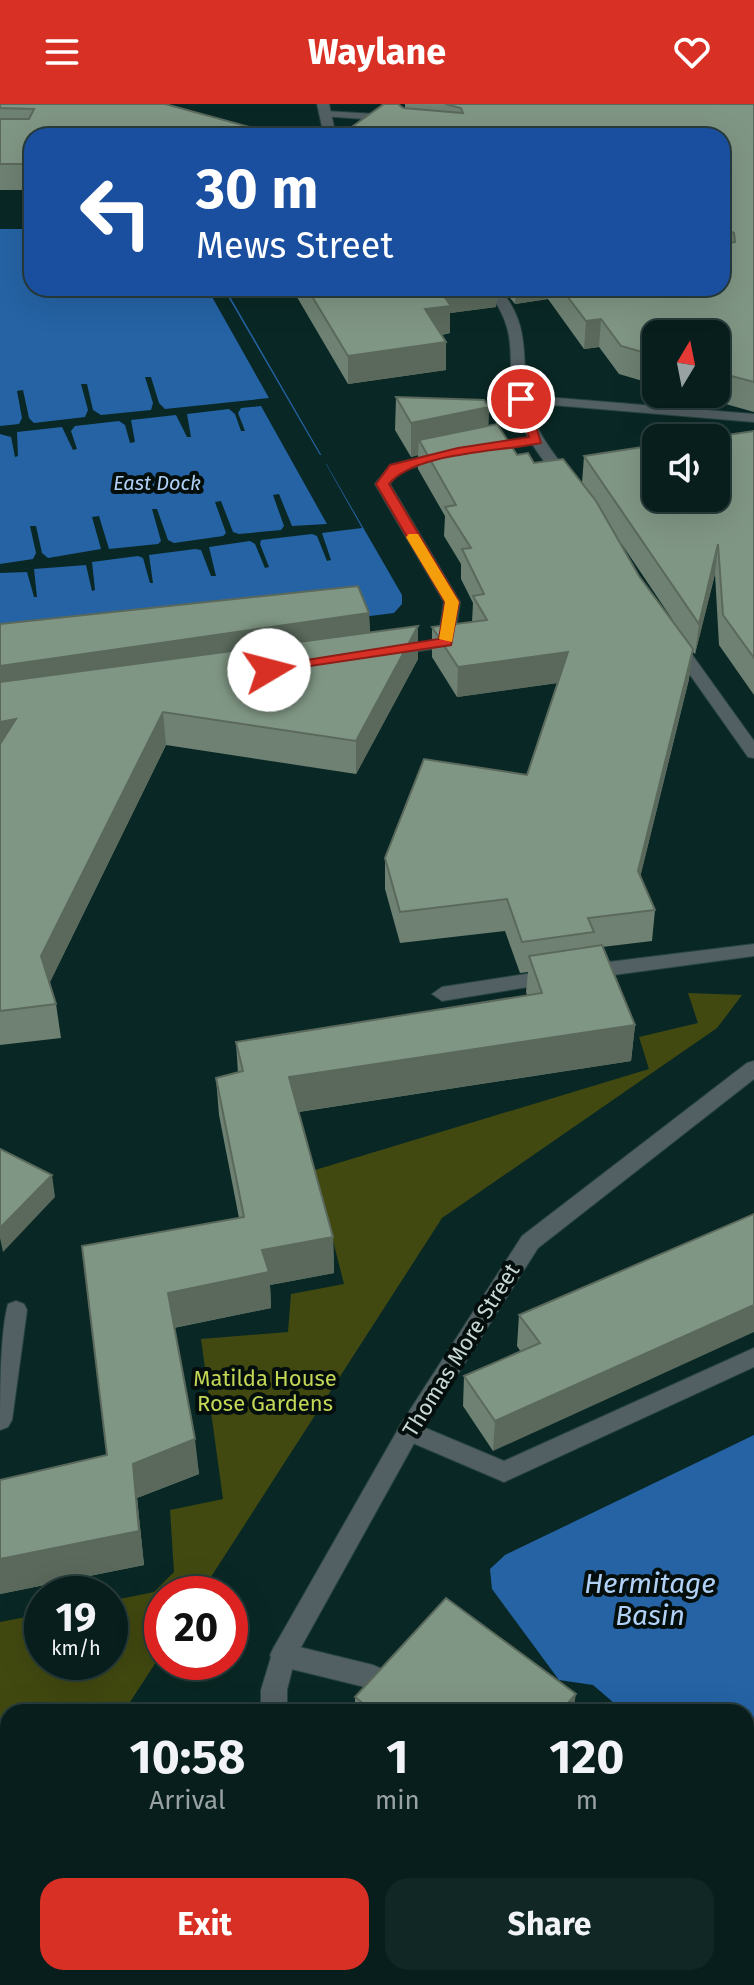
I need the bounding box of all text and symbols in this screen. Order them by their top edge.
icon: menu [40,30,84,74]
text: Waylane [308,30,446,74]
icon: heart [670,30,714,74]
text: 30 m [196,156,318,223]
icon: left [64,160,168,264]
text: Mews Street [196,224,393,268]
north arrow [642,320,730,408]
map controls [642,320,730,512]
pin [487,365,555,433]
icon: arrive [499,377,543,421]
button: sound [642,424,730,512]
water label: East Dock [113,471,201,495]
position arrow [227,628,311,712]
street label: Thomas More Street [397,1258,525,1442]
park label: Matilda House Rose Gardens [193,1365,337,1417]
water label: Hermitage Basin [584,1567,716,1632]
speed limit sign: 20 [144,1576,248,1680]
text: 19 [56,1594,96,1642]
text: km/h [51,1636,101,1660]
text: 10:58 [130,1728,245,1786]
text: 1 [386,1728,408,1786]
text: 120 [549,1728,624,1786]
text: Arrival [149,1785,226,1816]
text: min [375,1785,420,1816]
text: m [576,1785,598,1816]
button: Exit [40,1878,369,1970]
button: Share [385,1878,714,1970]

